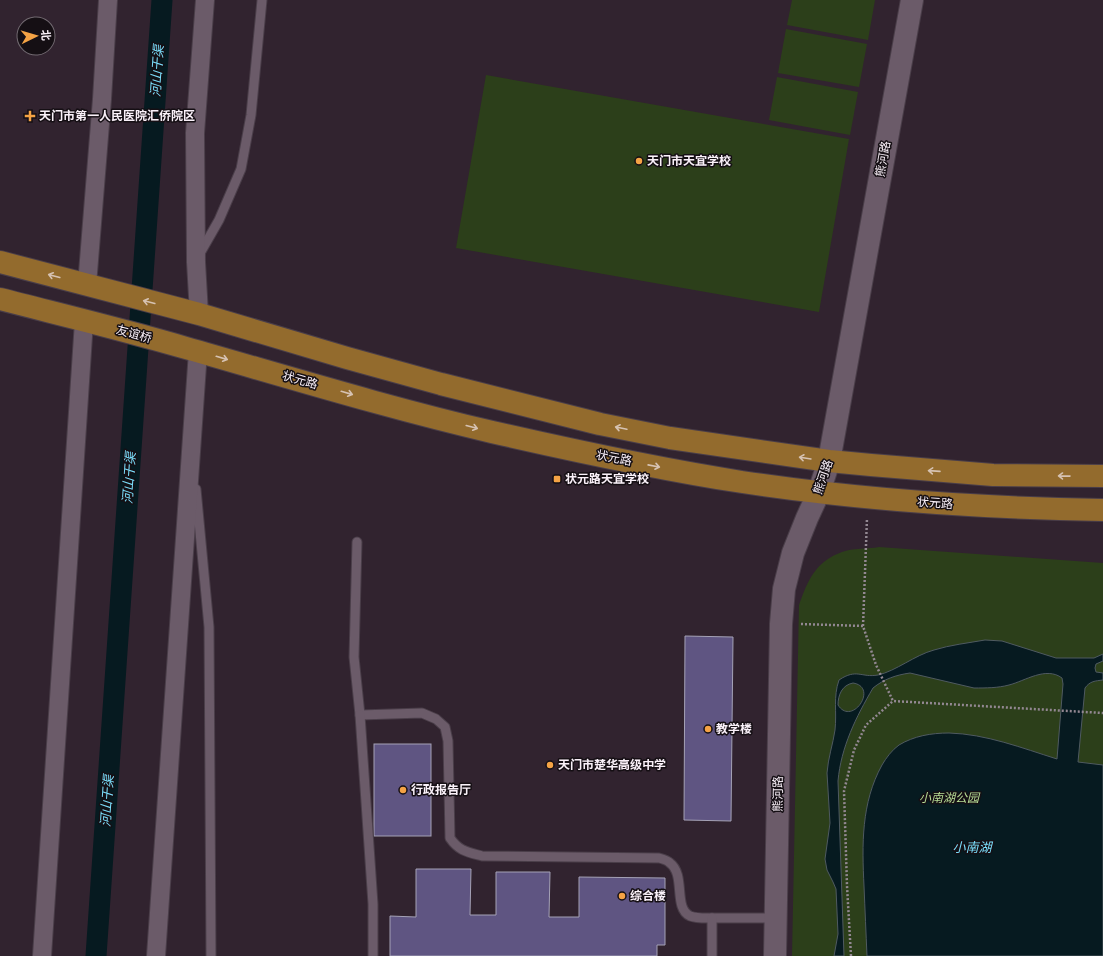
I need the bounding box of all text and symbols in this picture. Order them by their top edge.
north arrow [16,16,56,56]
text: 北 [39,29,52,41]
water label: 河山干渠 [148,43,166,97]
place label: 天门市第一人民医院汇侨院区 [39,109,195,123]
marker: 天门市第一人民医院汇侨院区 [24,110,36,122]
street label: 熊河路 [873,140,893,178]
place label: 天门市天宜学校 [647,154,731,168]
marker: 天门市天宜学校 [634,156,644,166]
one-way arrow [48,272,61,280]
one-way arrow [143,297,156,305]
street label: 友谊桥 [115,323,153,345]
one-way arrow [215,355,228,362]
street label: 状元路 [281,368,319,392]
one-way arrow [340,390,353,397]
one-way arrow [465,424,478,431]
one-way arrow [615,424,628,432]
street label: 状元路 [595,448,633,468]
water label: 河山干渠 [120,450,138,504]
one-way arrow [799,453,812,461]
street label: 熊河路 [811,458,835,496]
one-way arrow [647,462,660,470]
one-way arrow [928,467,941,474]
place label: 状元路天宜学校 [565,472,649,486]
one-way arrow [1058,472,1071,480]
marker: 状元路天宜学校 [552,474,562,484]
street label: 状元路 [917,495,953,511]
place label: 教学楼 [716,722,752,736]
marker: 教学楼 [703,724,713,734]
place label: 天门市楚华高级中学 [558,758,666,772]
marker: 天门市楚华高级中学 [545,760,555,770]
water label: 河山干渠 [98,773,116,827]
street label: 熊河路 [771,776,785,812]
place label: 行政报告厅 [411,783,471,797]
marker: 行政报告厅 [398,785,408,795]
park label: 小南湖公园 [919,791,981,805]
water label: 小南湖 [952,840,993,855]
place label: 综合楼 [630,889,666,903]
marker: 综合楼 [617,891,627,901]

